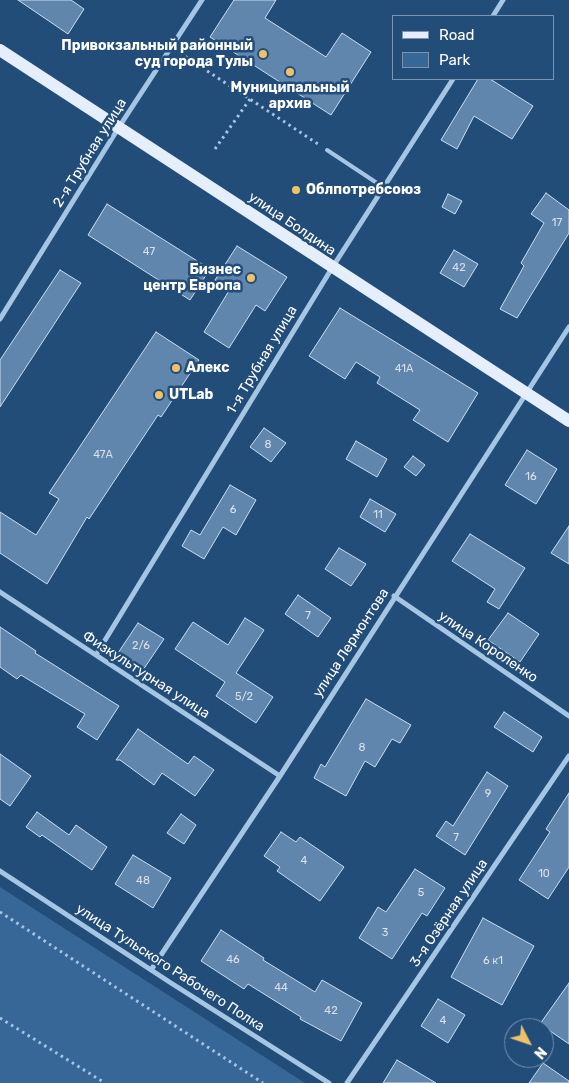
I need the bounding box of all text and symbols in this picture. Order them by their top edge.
legend [392,15,554,80]
text: Road [439,26,475,44]
place label: Привокзальный районный суд города Тулы [61,38,253,70]
marker: Привокзальный районный суд города Тулы [257,48,269,60]
text: Park [439,51,470,69]
marker: Муниципальный архив [284,66,296,78]
place label: Муниципальный архив [231,80,349,112]
street label: 2-я Трубная улица [50,95,130,211]
place label: Облпотребсоюз [306,182,421,198]
marker: Облпотребсоюз [290,184,302,196]
street label: улица Болдина [245,189,339,259]
house number: 17 [552,216,562,230]
house number: 47 [143,245,155,259]
house number: 42 [452,261,466,275]
place label: Бизнес центр Европа [143,262,241,294]
marker: Бизнес центр Европа [245,272,257,284]
street label: 1-я Трубная улица [223,303,301,417]
place label: Алекс [186,360,230,376]
marker: Алекс [170,362,182,374]
house number: 41А [395,362,413,376]
place label: UTLab [169,387,213,403]
marker: UTLab [153,389,165,401]
house number: 8 [265,438,271,452]
house number: 47А [93,448,113,462]
house number: 16 [525,470,537,484]
house number: 6 [230,503,236,517]
house number: 11 [373,508,383,522]
street label: улица Лермонтова [309,585,393,701]
street label: улица Короленко [435,608,541,686]
house number: 7 [305,609,311,623]
street label: Физкультурная улица [79,628,213,722]
house number: 2/6 [132,639,150,653]
house number: 5/2 [235,690,253,704]
house number: 8 [359,741,365,755]
house number: 9 [485,787,491,801]
house number: 7 [453,831,459,845]
house number: 4 [301,854,307,868]
street label: 3-я Озёрная улица [407,856,491,970]
house number: 10 [538,867,550,881]
house number: 48 [136,874,150,888]
house number: 5 [418,886,424,900]
street label: улица Тульского Рабочего Полка [73,901,267,1035]
house number: 3 [382,926,388,940]
house number: 46 [226,953,240,967]
house number: 6 к1 [483,954,503,968]
house number: 44 [274,981,288,995]
house number: 42 [324,1004,338,1018]
house number: 4 [440,1014,446,1028]
north arrow [504,1018,554,1068]
text: N [530,1043,550,1062]

